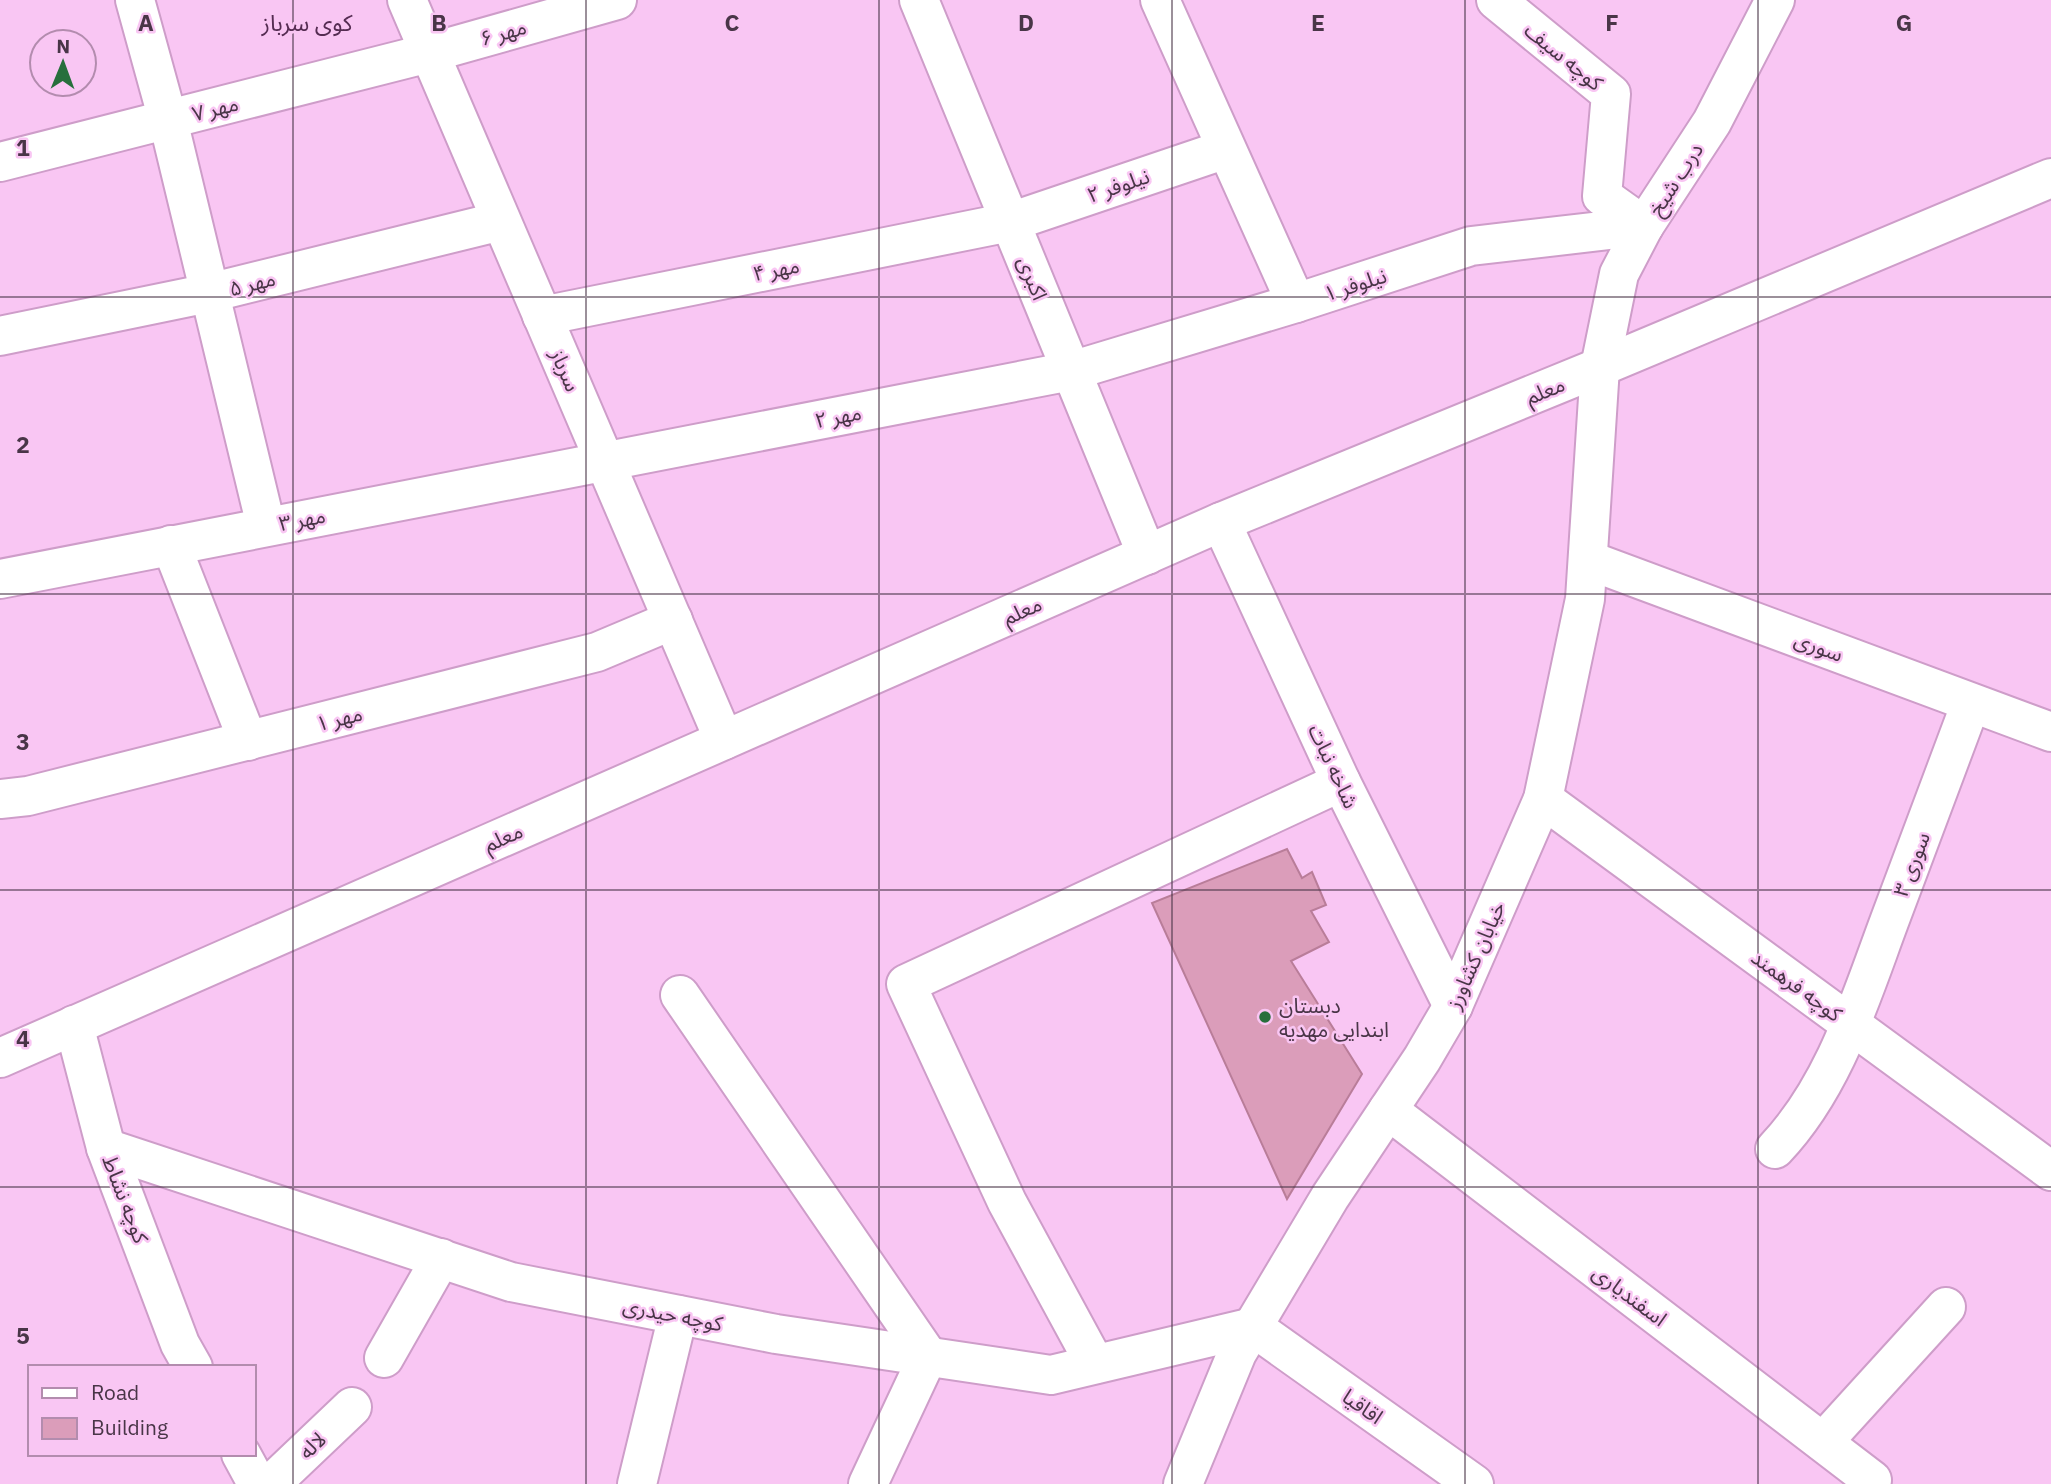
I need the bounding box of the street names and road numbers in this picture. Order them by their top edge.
street label: مهر ۶ [477,12,529,52]
street label: کوچه سیف [1519,16,1609,97]
street label: مهر ۷ [189,89,241,127]
street label: درب شیخ [1641,137,1711,222]
street label: نیلوفر ۲ [1083,161,1153,209]
street label: مهر ۴ [750,251,802,287]
street label: اکبری [1012,252,1054,304]
street label: نیلوفر ۱ [1320,261,1390,307]
street label: مهر ۵ [226,264,278,302]
street label: سرباز [544,344,587,396]
street label: معلم [1521,370,1570,412]
street label: مهر ۲ [812,398,864,434]
street label: مهر ۳ [276,501,328,537]
street label: معلم [998,589,1047,633]
street label: سوری [1791,624,1847,668]
street label: مهر ۱ [313,699,365,737]
street label: شاخه نبات [1302,719,1366,813]
street label: معلم [479,816,528,860]
street label: سوری ۳ [1886,828,1936,900]
street label: خیابان کشاورز [1438,897,1511,1014]
street label: کوچه فرهمند [1746,943,1848,1028]
street label: کوچه نشاط [96,1151,156,1247]
street label: اسفندیاری [1587,1258,1673,1332]
street label: کوچه حیدری [621,1291,726,1338]
street label: اقاقیا [1337,1382,1389,1430]
street label: لاله [292,1425,332,1465]

